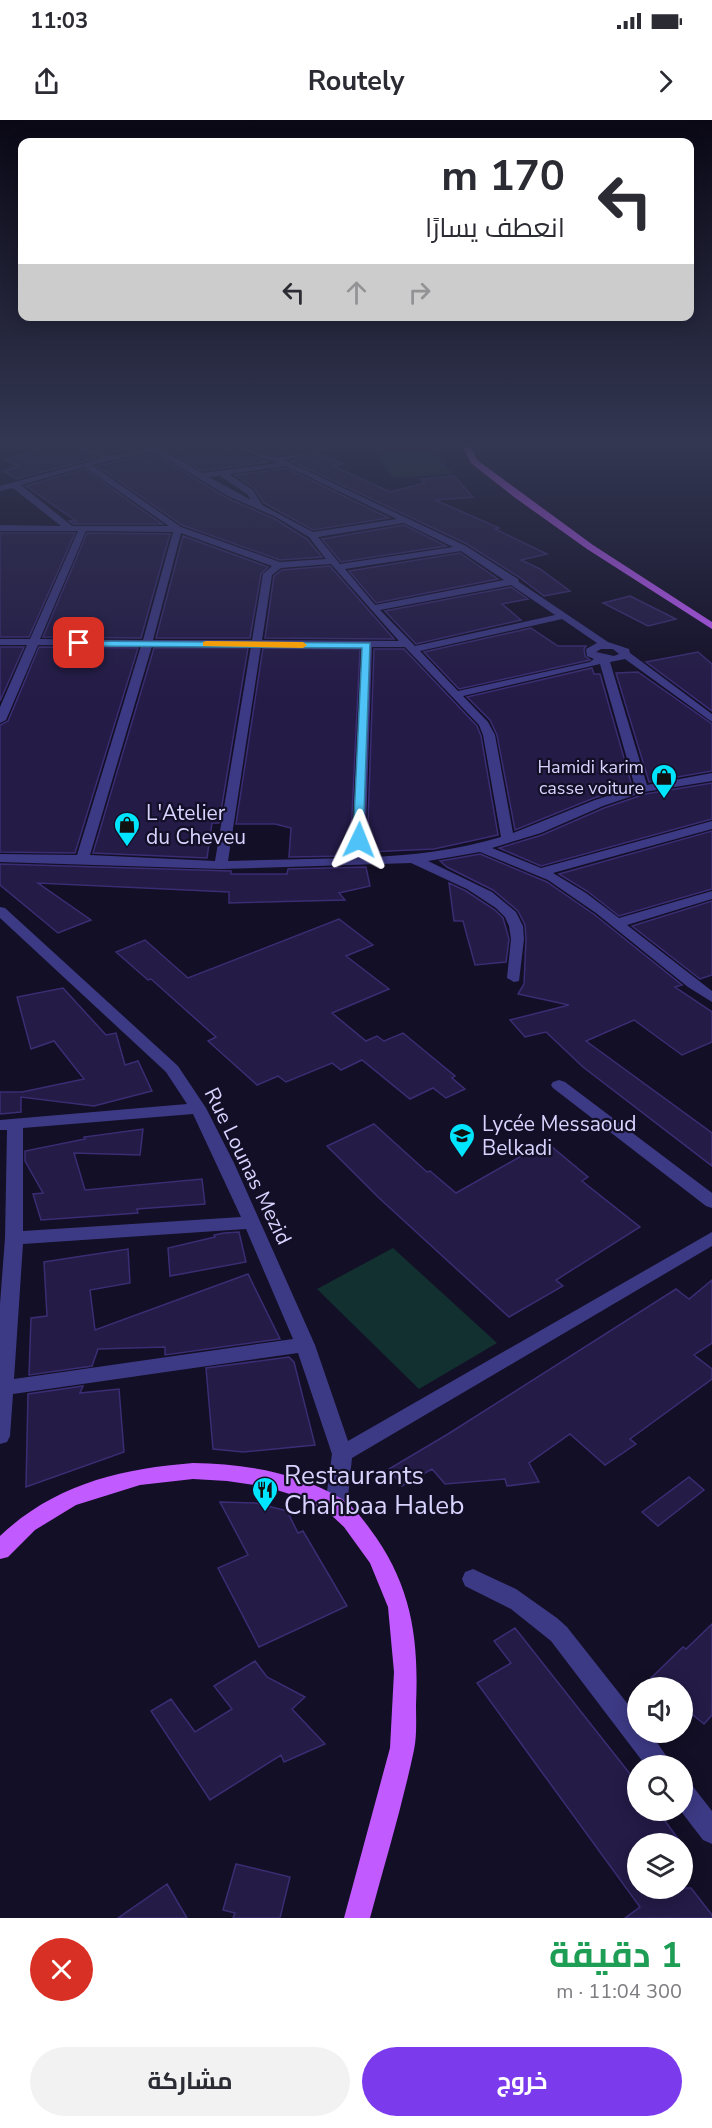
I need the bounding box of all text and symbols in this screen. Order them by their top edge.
text: 11:03 [30,6,88,36]
text: Routely [308,63,404,100]
icon: share [30,65,63,98]
icon: forward [649,65,682,98]
text: 170 m [441,148,565,205]
icon: left [586,162,664,240]
text: انعطف يسارًا [425,210,565,247]
icon: left [277,276,310,309]
icon: ahead [340,276,373,309]
icon: right [403,276,436,309]
pin [53,617,104,668]
icon: arrive [62,626,95,659]
place label: Hamidi karim casse voiture [537,755,644,800]
shop icon: Hamidi karim casse voiture [649,762,679,800]
place label: L'Atelier du Cheveu [146,799,246,851]
position arrow [327,808,391,872]
shop icon: L'Atelier du Cheveu [112,810,142,848]
street label: Rue Lounas Mezid [198,1083,298,1249]
place label: Lycée Messaoud Belkadi [482,1110,637,1162]
school or university icon: Lycée Messaoud Belkadi [447,1121,477,1159]
place label: Restaurants Chahbaa Haleb [284,1458,464,1523]
restaurant icon: Restaurants Chahbaa Haleb [250,1475,280,1513]
map controls [627,1677,693,1899]
button: sound [627,1677,693,1743]
button: search [627,1755,693,1821]
button: layers [627,1833,693,1899]
text: 1 دقيقة [549,1931,682,1980]
button: close [30,1938,93,2001]
text: 300 m · 11:04 [556,1978,682,2005]
button: مشاركة [30,2047,350,2116]
button: خروج [362,2047,682,2116]

